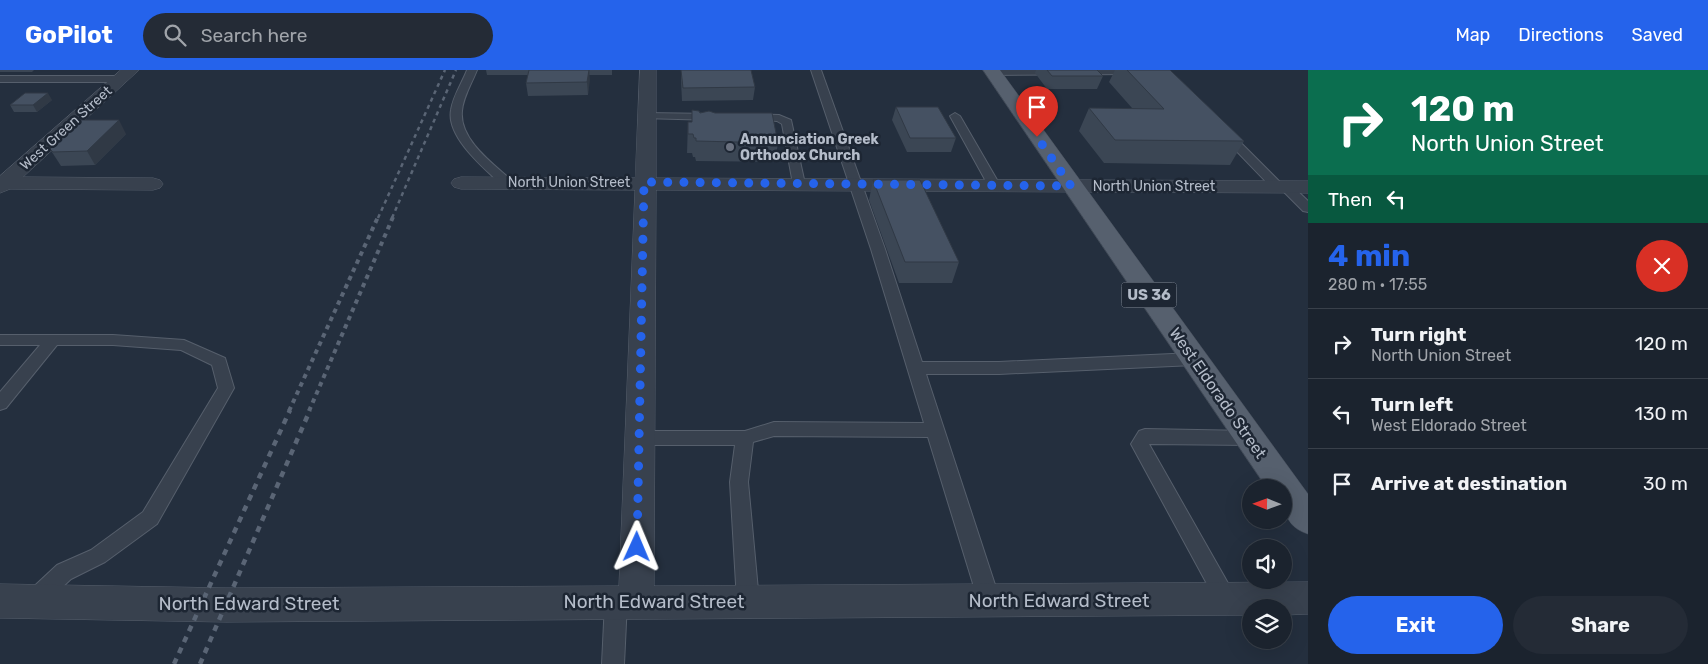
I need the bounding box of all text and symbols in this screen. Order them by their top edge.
search box [143,13,493,58]
text: GoPilot [25,21,113,49]
icon: search [161,21,189,49]
text: Search here [201,24,307,47]
text: Map [1455,24,1490,46]
text: Directions [1518,24,1604,46]
text: Saved [1632,24,1683,46]
street label: West Green Street [17,82,116,174]
pin [1016,86,1058,137]
text: 120 m [1411,88,1514,130]
icon: right [1328,90,1393,155]
icon: arrive [1023,93,1051,121]
text: North Union Street [1411,130,1604,157]
place label: Annunciation Greek Orthodox Church [740,131,880,164]
marker: Annunciation Greek Orthodox Church [724,141,736,153]
street label: North Union Street [508,174,631,191]
street label: North Union Street [1093,178,1216,195]
icon: left [1382,185,1410,213]
text: Then [1328,188,1372,211]
text: 4 min [1328,238,1410,274]
button: close [1636,240,1688,292]
text: 280 m · 17:55 [1328,275,1427,294]
road number: US 36 [1122,282,1176,308]
text: Turn right [1371,323,1466,346]
street label: West Eldorado Street [1166,324,1270,462]
icon: right [1328,330,1356,358]
text: 120 m [1635,332,1688,355]
text: North Union Street [1371,346,1511,365]
text: Turn left [1371,393,1453,416]
icon: left [1328,400,1356,428]
text: 130 m [1635,402,1688,425]
text: West Eldorado Street [1371,416,1527,435]
icon: arrive [1328,470,1356,498]
text: Arrive at destination [1371,472,1567,495]
text: 30 m [1643,472,1688,495]
north arrow [1242,479,1292,529]
map controls [1242,479,1292,649]
position arrow [610,520,662,572]
button: sound [1242,539,1292,589]
street label: North Edward Street [968,589,1150,612]
street label: North Edward Street [563,590,745,613]
street label: North Edward Street [158,592,340,615]
button: Exit [1328,596,1503,654]
button: Share [1513,596,1688,654]
button: layers [1242,599,1292,649]

